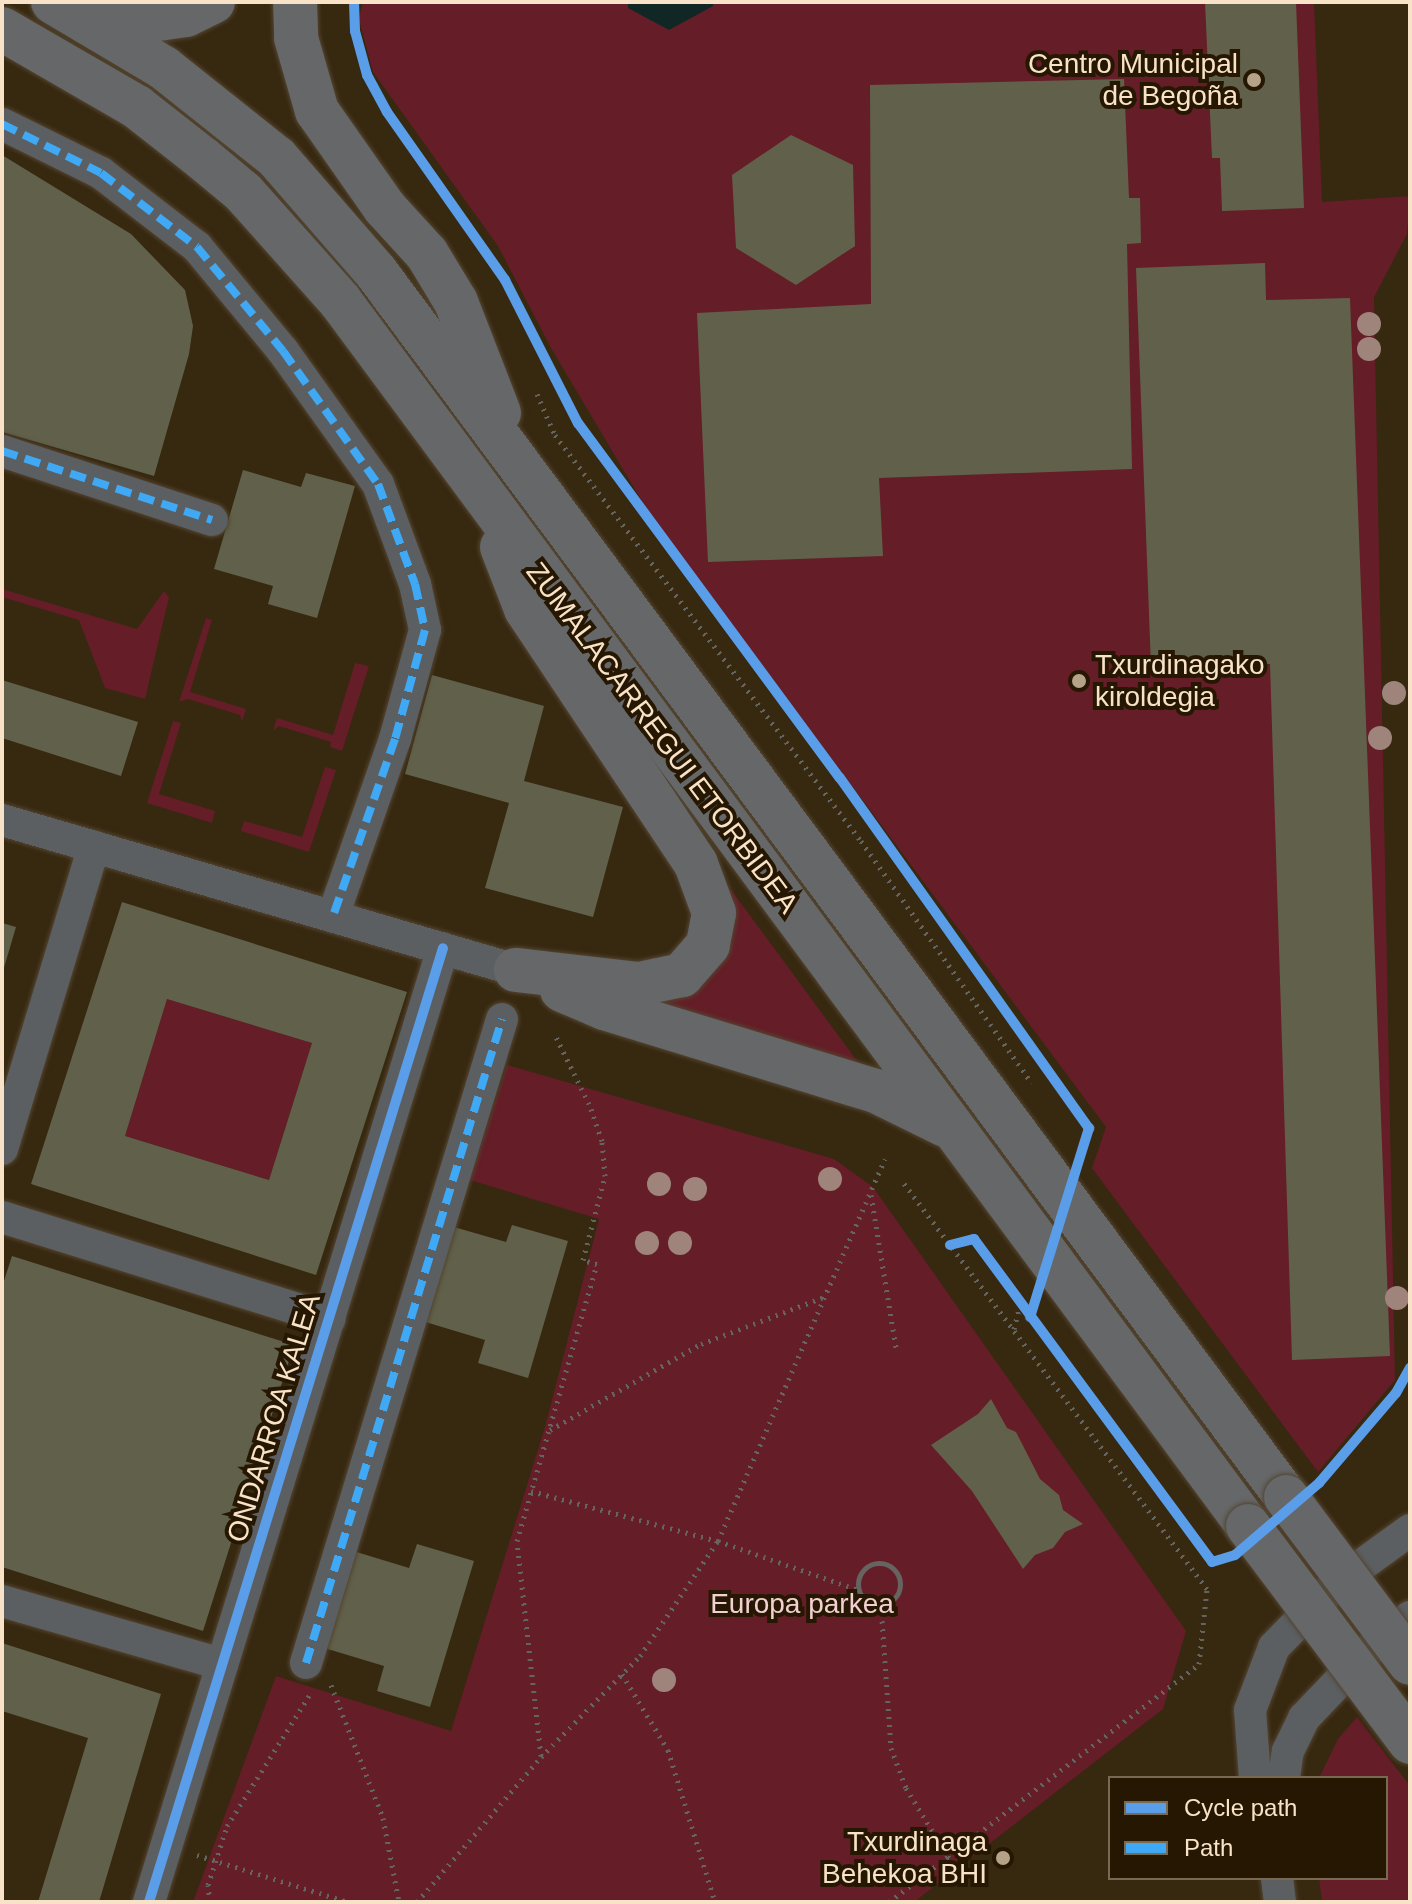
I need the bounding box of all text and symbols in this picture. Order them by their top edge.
place label: Centro Municipal de Begoña [1028,47,1238,113]
marker: Centro Municipal de Begoña [1245,71,1263,89]
street label: ZUMALACARREGUI ETORBIDEA [519,556,805,920]
place label: Txurdinagako kiroldegia [1095,648,1265,714]
marker: Txurdinagako kiroldegia [1070,672,1088,690]
street label: ONDARROA KALEA [220,1289,328,1547]
park label: Europa parkea [710,1587,894,1621]
legend [1108,1776,1388,1880]
text: Cycle path [1184,1794,1297,1821]
place label: Txurdinaga Behekoa BHI [822,1825,987,1891]
text: Path [1184,1834,1233,1861]
marker: Txurdinaga Behekoa BHI [994,1849,1012,1867]

